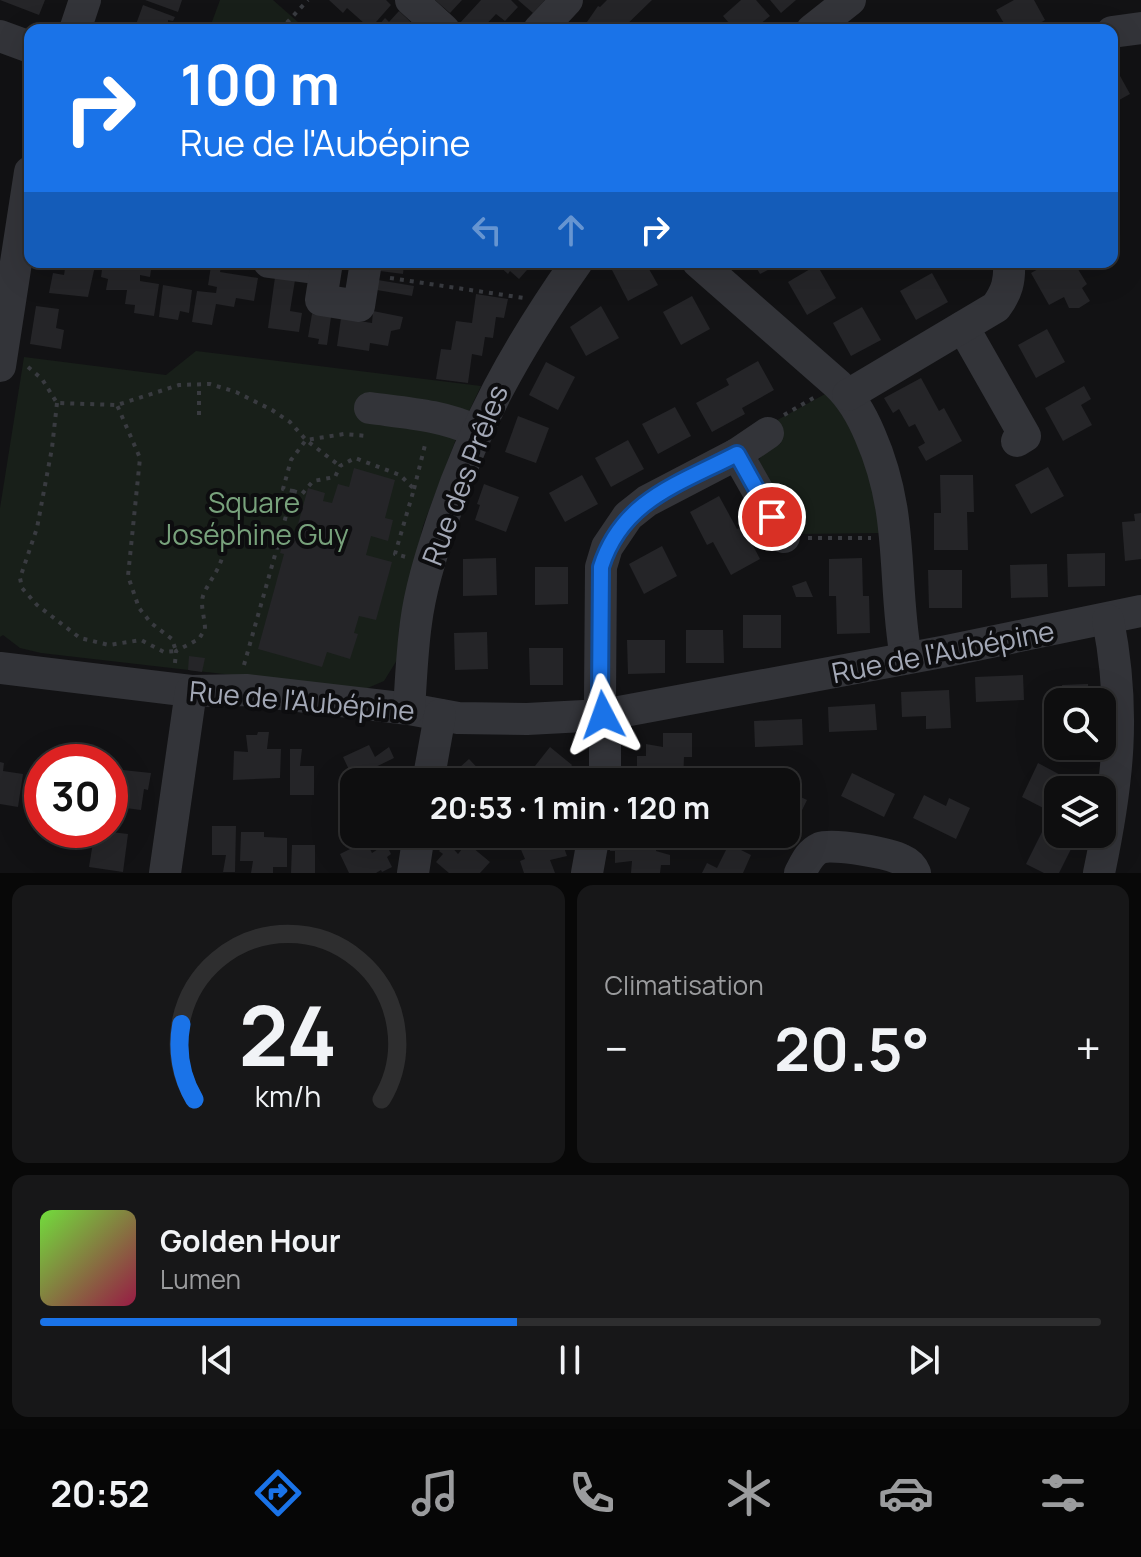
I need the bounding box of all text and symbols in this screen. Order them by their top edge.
text: 100 m [180,45,340,122]
icon: right [48,56,152,160]
text: Rue de l'Aubépine [180,118,471,167]
icon: left [465,208,509,252]
icon: ahead [549,208,593,252]
icon: right [633,208,677,252]
street label: Rue des Prêles [412,379,516,570]
park label: Square Joséphine Guy [159,483,349,553]
pin [738,483,806,551]
icon: arrive [750,495,794,539]
street label: Rue de l'Aubépine [828,611,1057,691]
street label: Rue de l'Aubépine [188,671,416,729]
position arrow [561,673,645,757]
map controls [1044,688,1116,848]
button: search [1044,688,1116,760]
speed limit sign: 30 [24,744,128,848]
button: layers [1044,776,1116,848]
text: 20:53 · 1 min · 120 m [430,787,710,828]
text: Climatisation [605,967,764,1003]
text: 24 [239,977,338,1091]
text: 20.5° [774,1007,930,1089]
text: − [605,1018,628,1078]
text: + [1076,1018,1101,1078]
text: km/h [255,1077,321,1116]
text: Golden Hour [160,1220,341,1261]
text: Lumen [160,1261,241,1297]
icon: previous [195,1338,239,1382]
icon: pause [548,1338,592,1382]
icon: next [902,1338,946,1382]
icon: directions [250,1465,306,1521]
icon: music [407,1465,463,1521]
icon: phone [564,1465,620,1521]
icon: climate [721,1465,777,1521]
icon: car [878,1465,934,1521]
icon: filters [1035,1465,1091,1521]
text: 20:52 [50,1469,149,1518]

